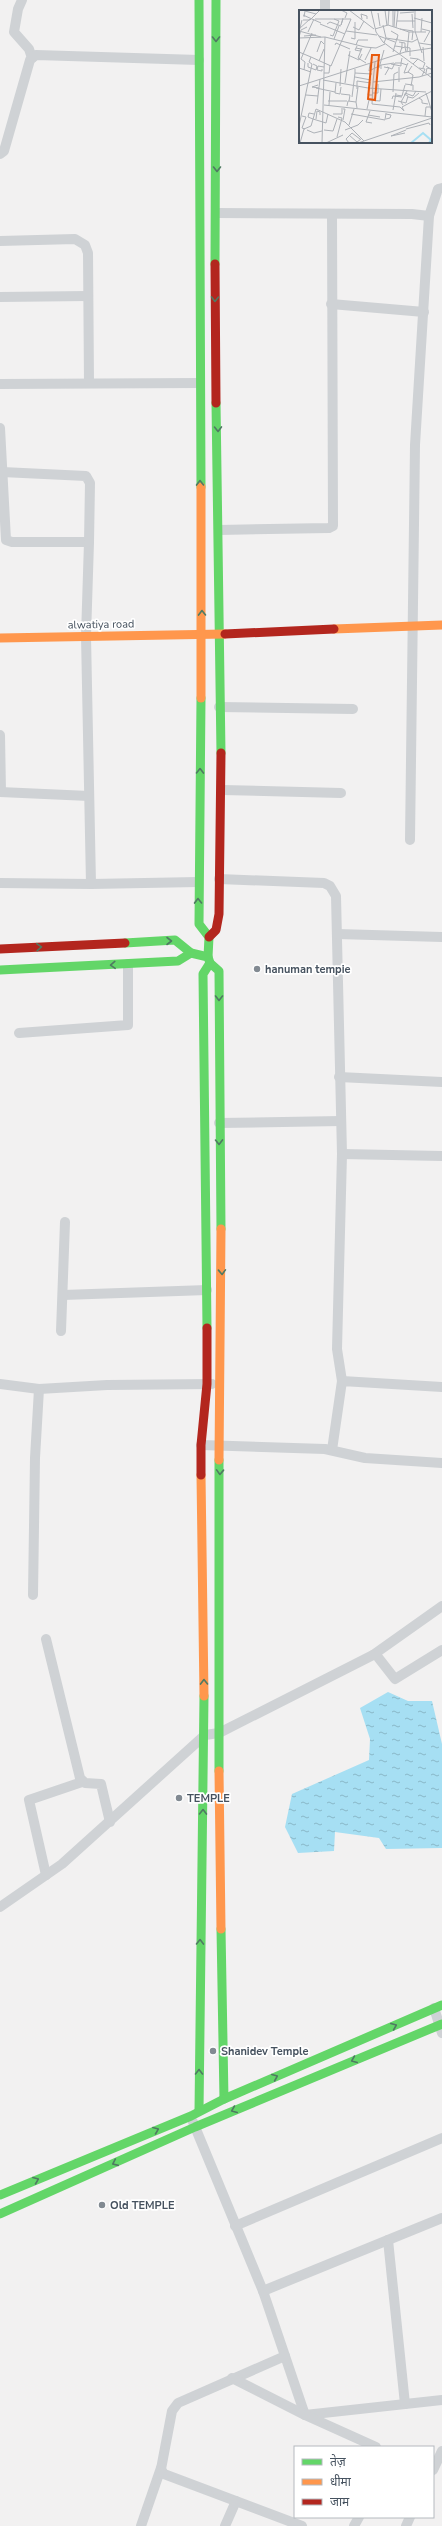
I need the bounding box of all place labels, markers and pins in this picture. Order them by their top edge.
place label: hanuman tempie [265,962,351,977]
marker: hanuman tempie [252,964,262,974]
place label: TEMPLE [187,1791,230,1806]
marker: TEMPLE [174,1793,184,1803]
place label: Shanidev Temple [221,2044,309,2059]
marker: Shanidev Temple [208,2046,218,2056]
place label: Old TEMPLE [110,2198,175,2213]
marker: Old TEMPLE [97,2200,107,2210]

